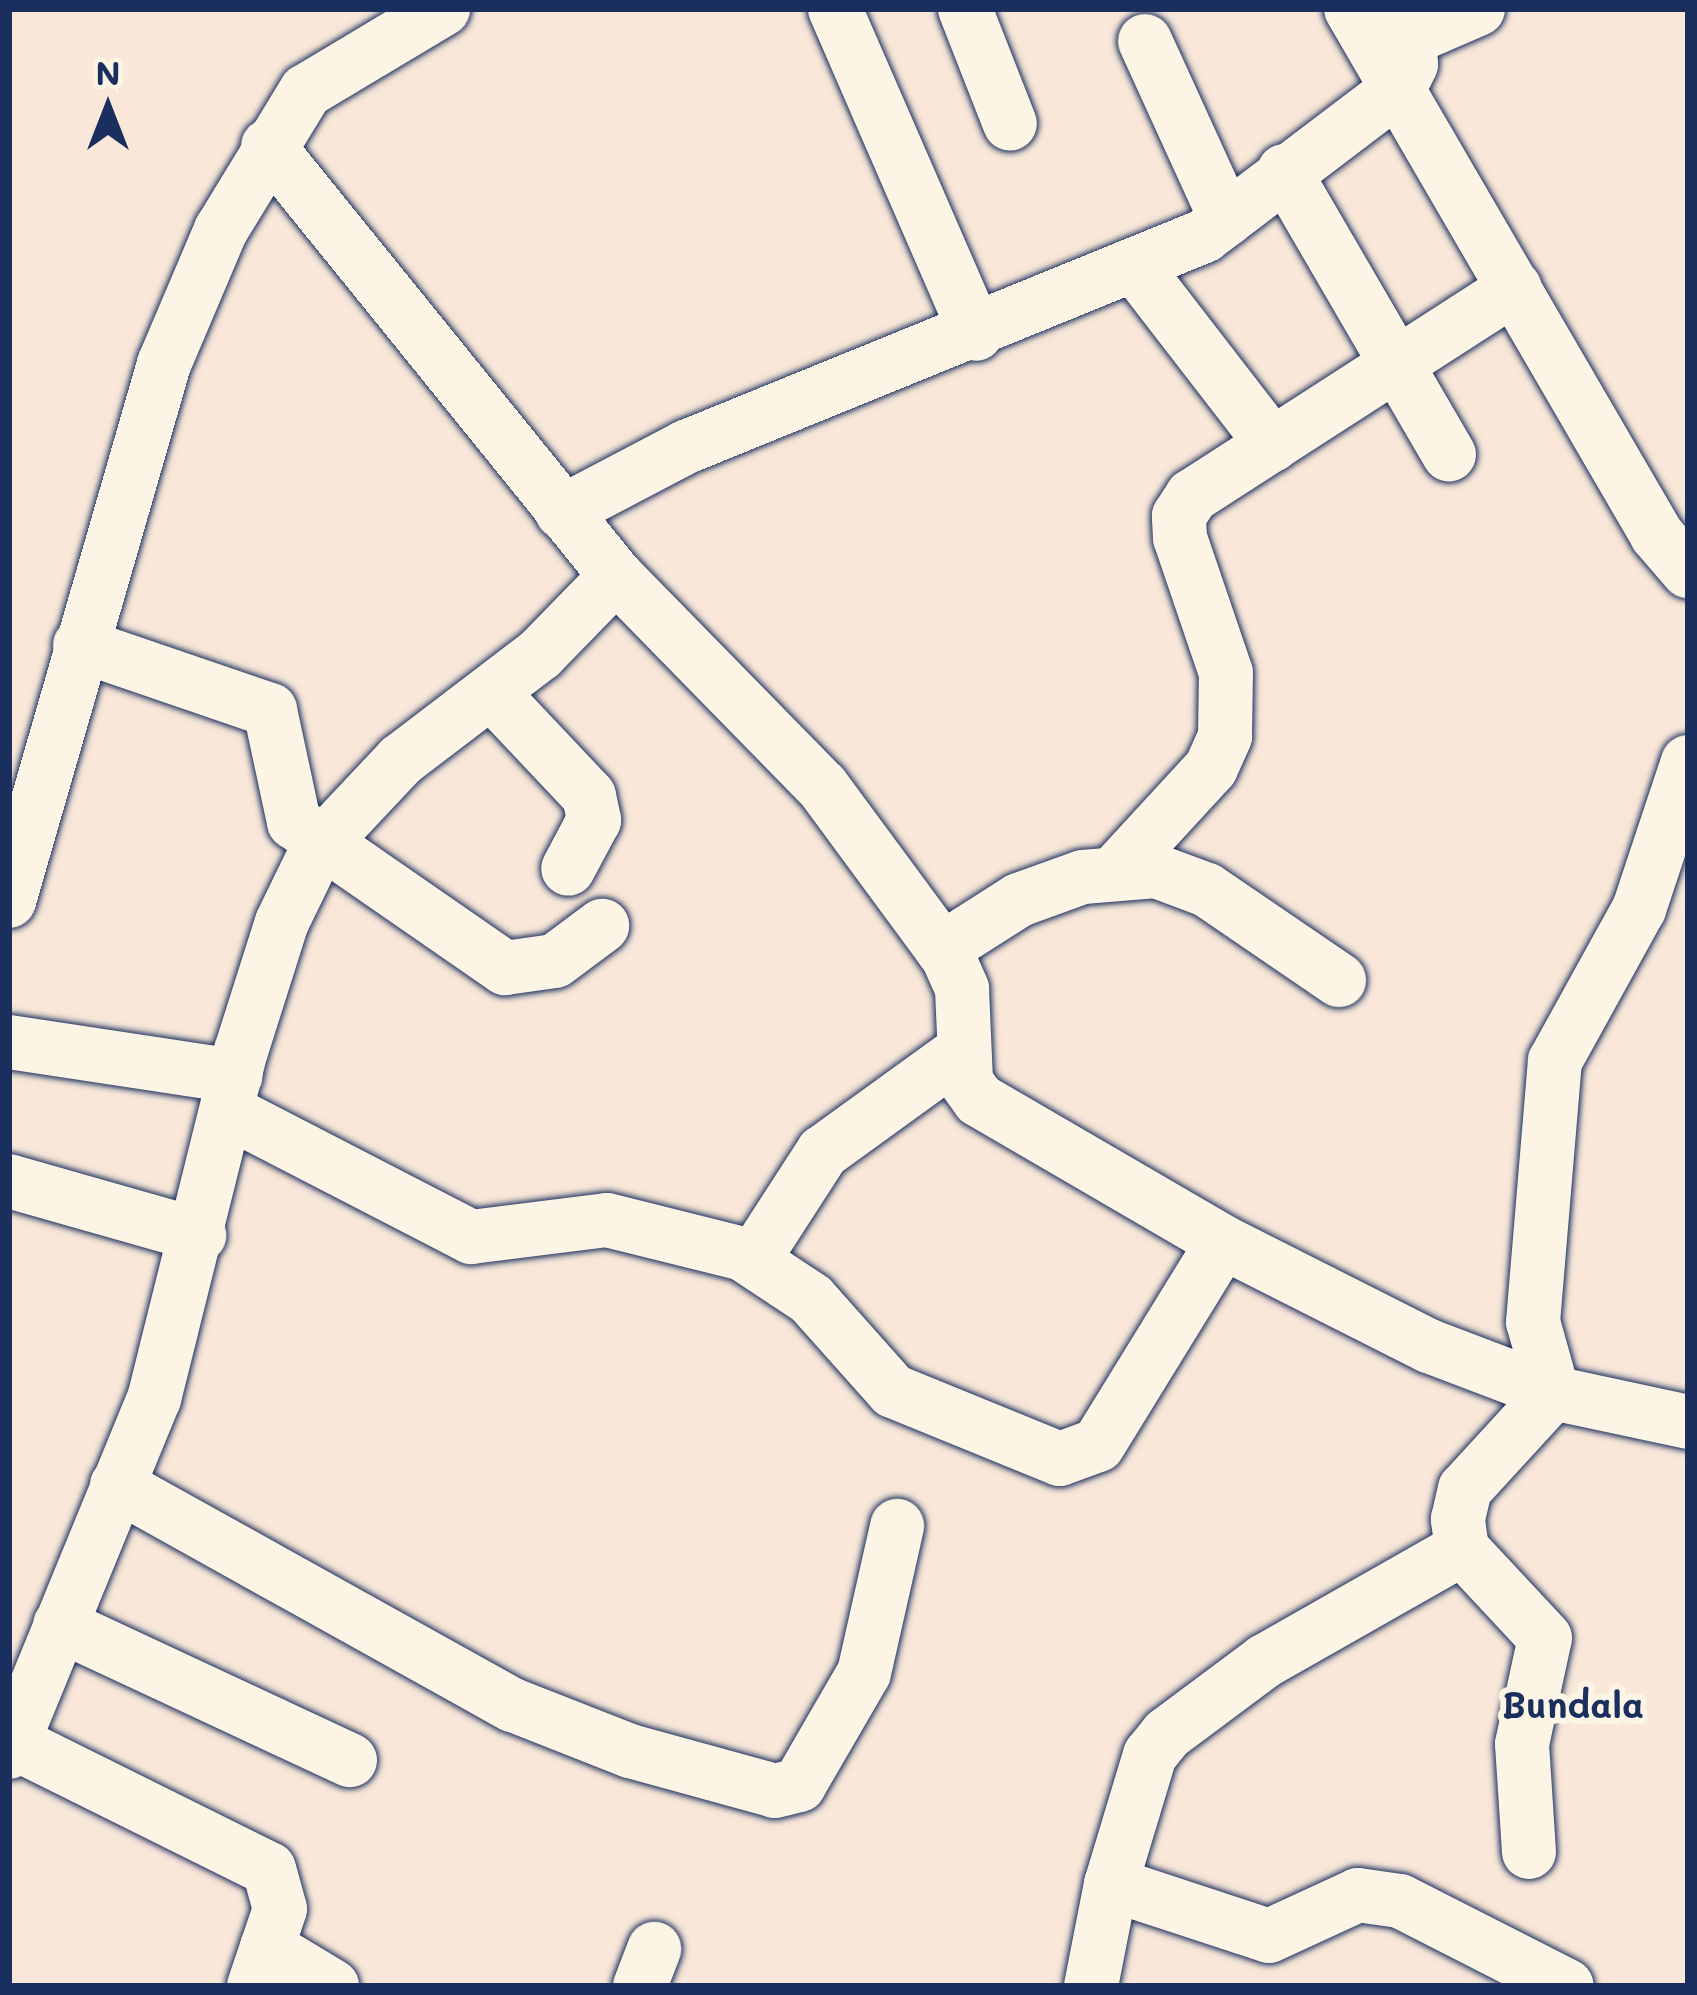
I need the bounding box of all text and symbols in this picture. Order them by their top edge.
north arrow [48,48,168,168]
text: N [95,50,121,93]
district label: Bundala [1502,1682,1644,1726]

